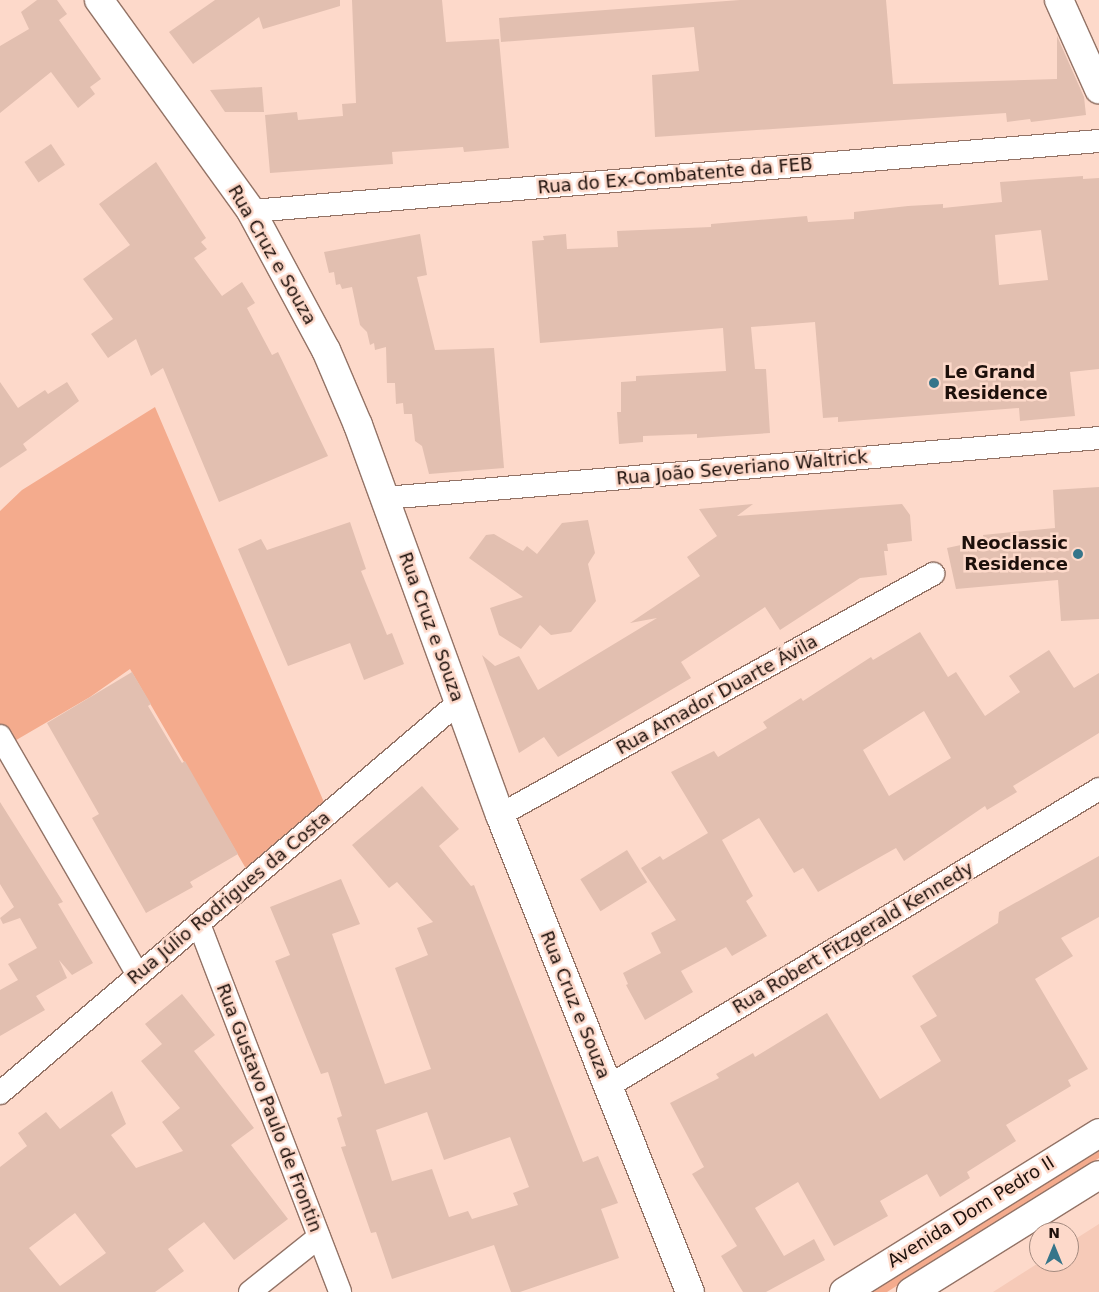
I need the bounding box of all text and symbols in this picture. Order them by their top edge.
street label: Rua do Ex-Combatente da FEB [537,153,813,199]
street label: Rua Cruz e Souza [223,181,321,329]
place label: Le Grand Residence [944,362,1048,404]
marker: Le Grand Residence [928,377,940,389]
street label: Rua João Severiano Waltrick [615,446,869,490]
place label: Neoclassic Residence [961,533,1068,576]
marker: Neoclassic Residence [1072,548,1084,560]
street label: Rua Cruz e Souza [394,549,468,705]
street label: Rua Amador Duarte Ávila [613,631,821,759]
street label: Rua Júlio Rodrigues da Costa [123,807,335,989]
street label: Rua Robert Fitzgerald Kennedy [729,857,977,1019]
street label: Rua Cruz e Souza [535,928,615,1082]
street label: Rua Gustavo Paulo de Frontin [212,981,326,1235]
street label: Avenida Dom Pedro II [884,1152,1058,1272]
north arrow [1029,1222,1079,1272]
text: N [1048,1225,1060,1241]

